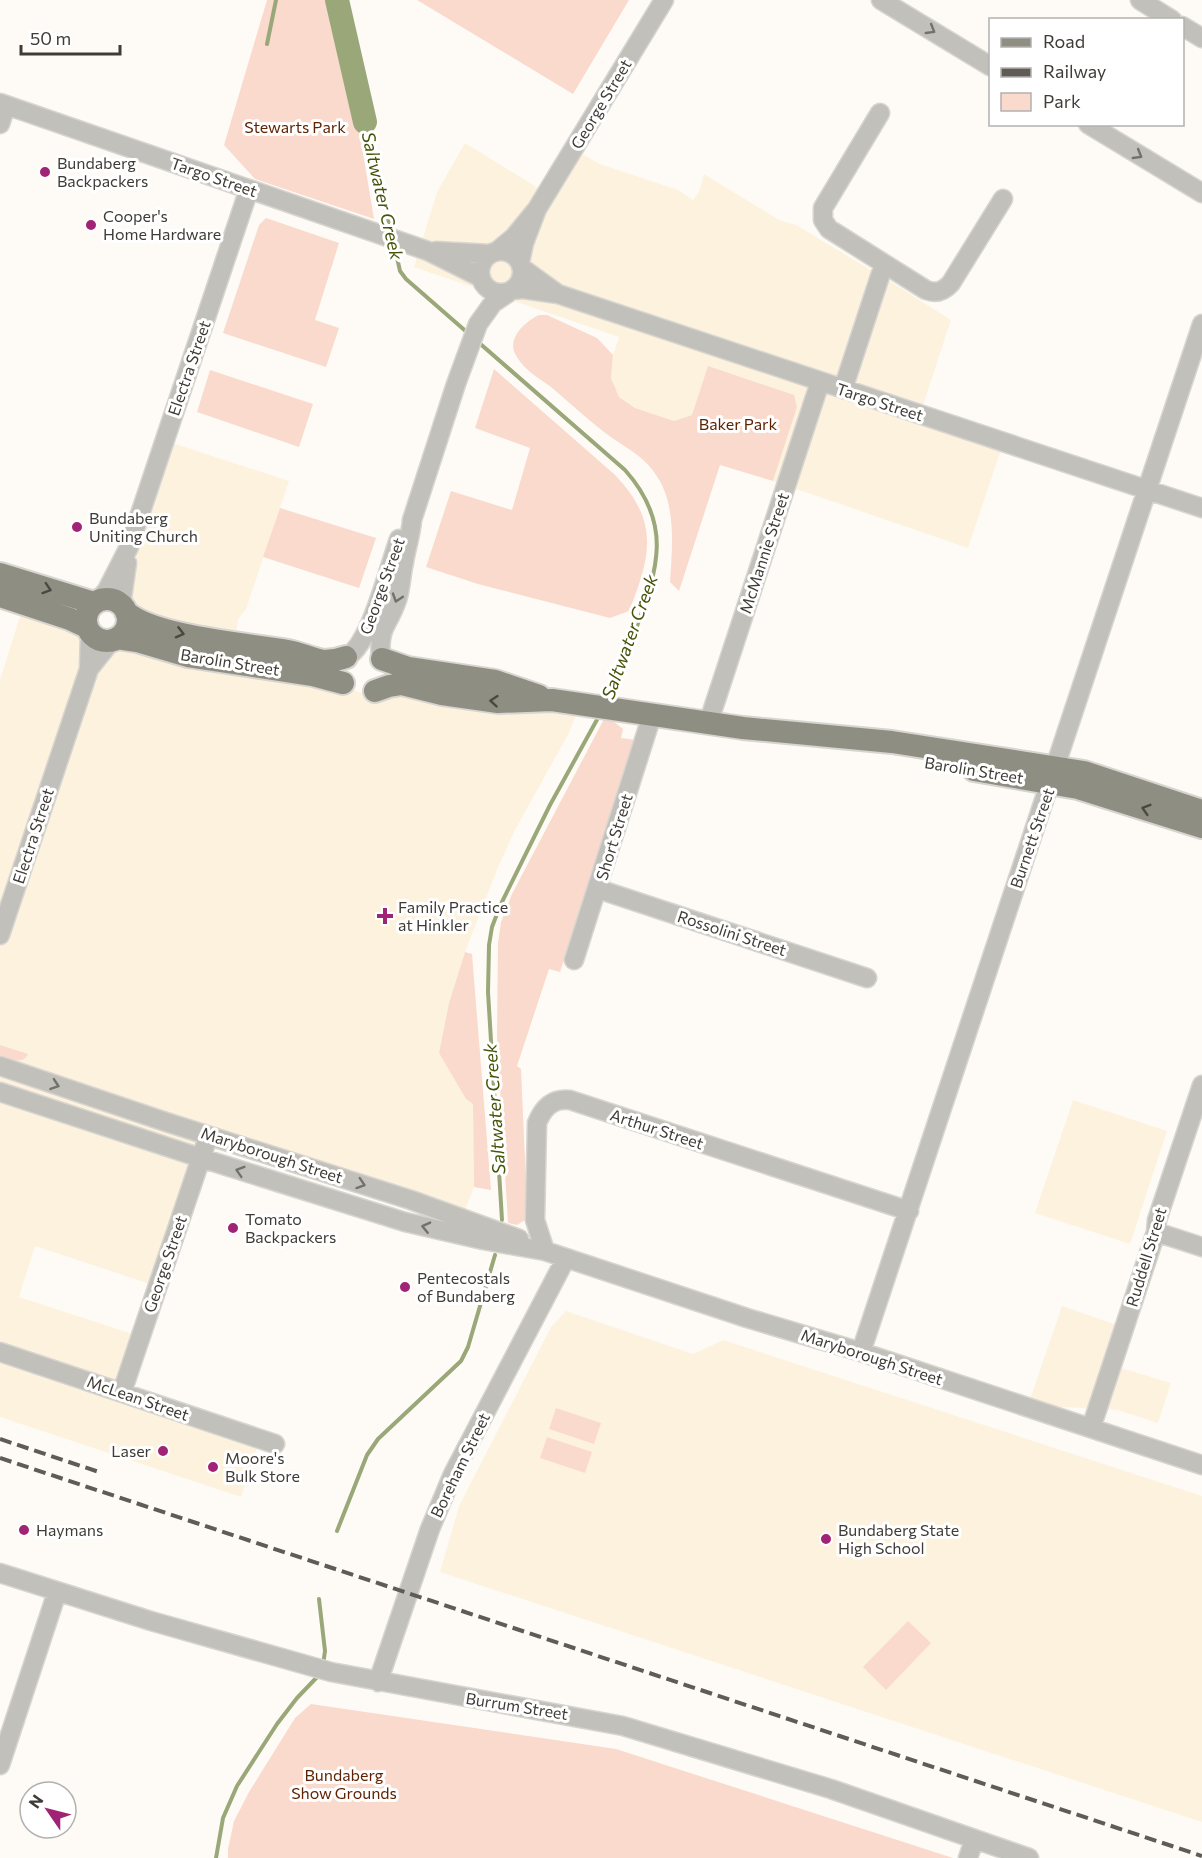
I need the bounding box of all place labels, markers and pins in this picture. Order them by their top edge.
place label: Bundaberg Backpackers [57,153,148,190]
marker: Bundaberg Backpackers [38,165,52,179]
place label: Cooper's Home Hardware [103,206,221,243]
marker: Cooper's Home Hardware [84,218,98,232]
place label: Bundaberg Uniting Church [89,508,198,545]
marker: Bundaberg Uniting Church [70,520,84,534]
place label: Family Practice at Hinkler [398,897,508,934]
marker: Family Practice at Hinkler [376,907,394,925]
place label: Tomato Backpackers [245,1209,336,1246]
marker: Tomato Backpackers [226,1221,240,1235]
place label: Pentecostals of Bundaberg [417,1268,515,1305]
marker: Pentecostals of Bundaberg [398,1280,412,1294]
place label: Laser [111,1441,152,1460]
marker: Laser [156,1444,170,1458]
place label: Moore's Bulk Store [225,1448,300,1485]
marker: Moore's Bulk Store [206,1460,220,1474]
place label: Haymans [36,1520,103,1539]
place label: Bundaberg State High School [838,1520,959,1557]
marker: Haymans [17,1523,31,1537]
marker: Bundaberg State High School [819,1532,833,1546]

